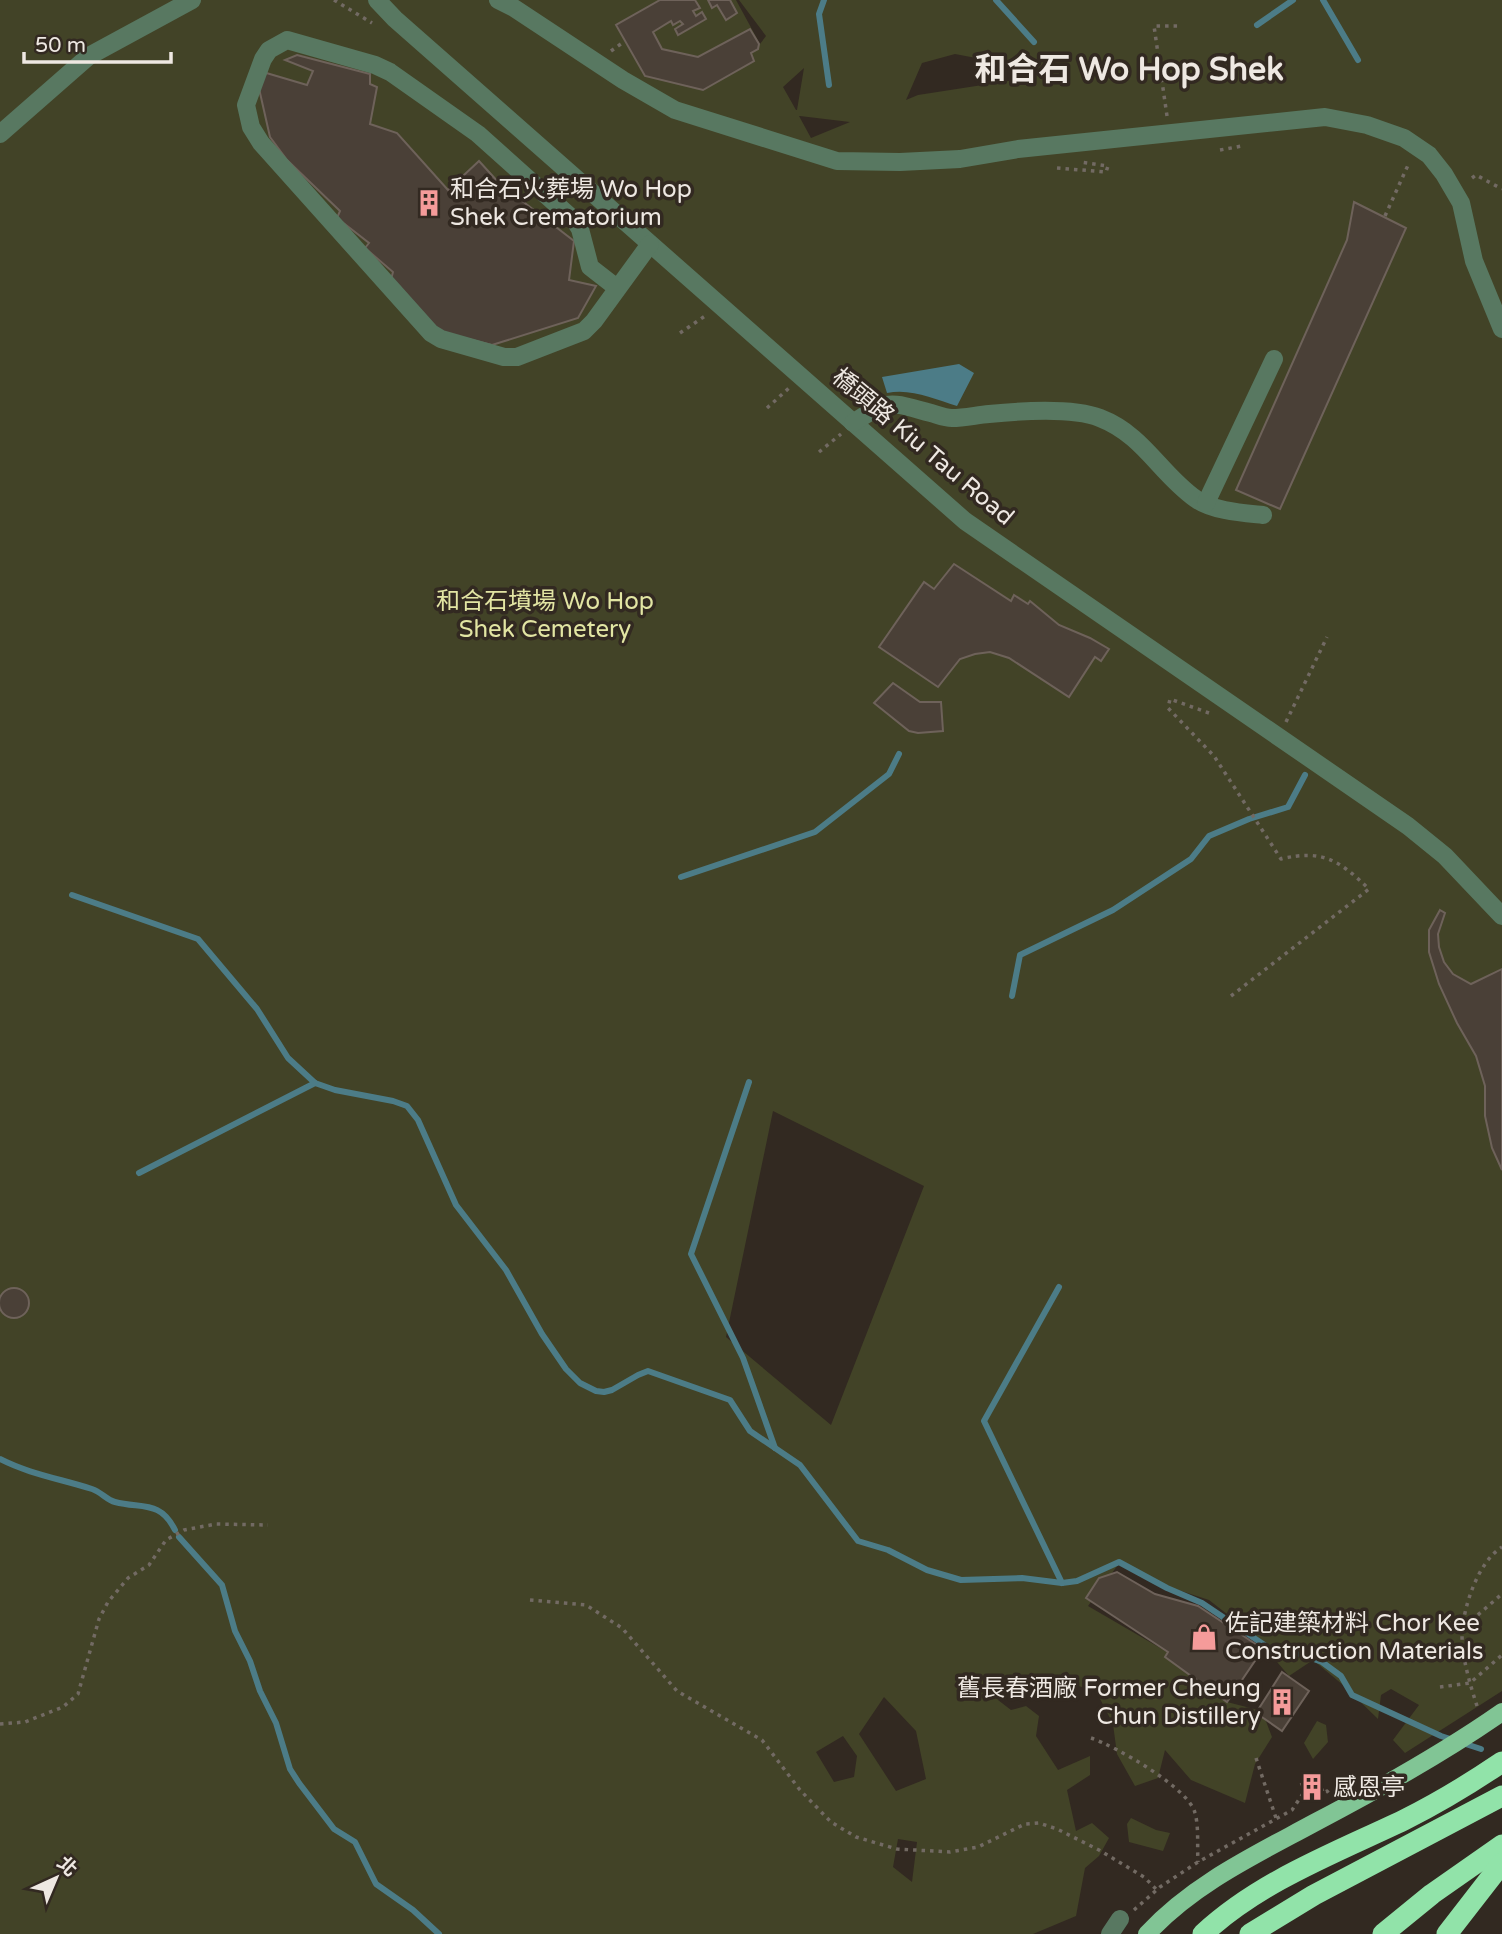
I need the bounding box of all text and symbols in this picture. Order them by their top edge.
scale bar [24,21,172,65]
text: 50 m [35,33,86,58]
district label: 和合石 Wo Hop Shek [974,51,1284,89]
place label: 和合石火葬場 Wo Hop Shek Crematorium [450,175,692,232]
building icon: 和合石火葬場 Wo Hop Shek Crematorium [414,188,444,218]
street label: 橋頭路 Kiu Tau Road [826,362,1020,532]
park label: 和合石墳場 Wo Hop Shek Cemetery [436,587,654,644]
place label: 佐記建築材料 Chor Kee Construction Materials [1225,1609,1483,1666]
shop icon: 佐記建築材料 Chor Kee Construction Materials [1189,1622,1219,1652]
place label: 舊長春酒廠 Former Cheung Chun Distillery [957,1674,1261,1731]
building icon: 舊長春酒廠 Former Cheung Chun Distillery [1267,1687,1297,1717]
building icon: 感恩亭 [1297,1772,1327,1802]
place label: 感恩亭 [1333,1773,1405,1802]
north arrow [21,1843,91,1913]
text: 北 [53,1852,82,1881]

